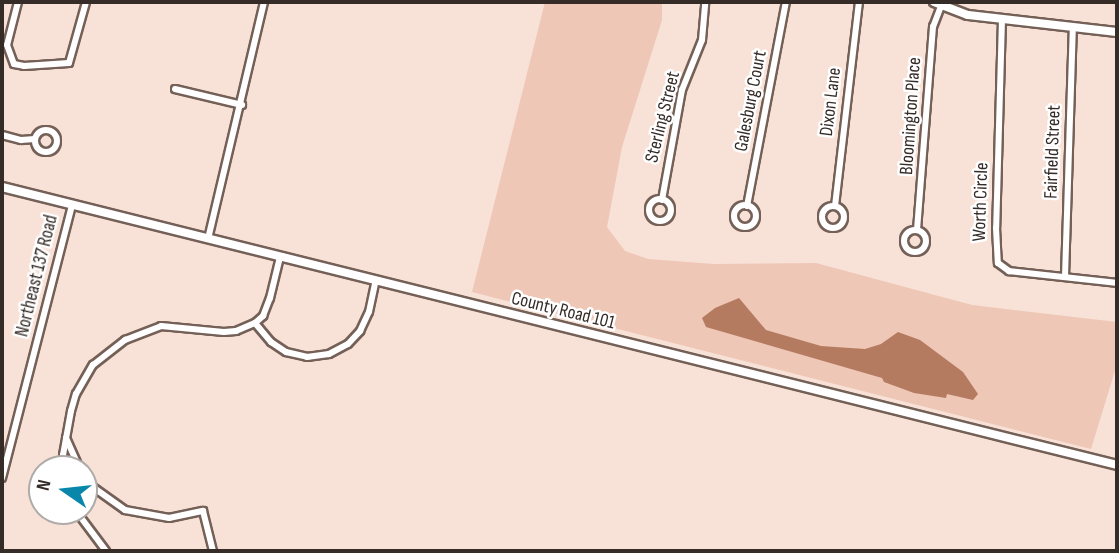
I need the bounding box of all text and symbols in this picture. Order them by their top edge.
street label: Galesburg Court [730,49,772,153]
street label: Bloomington Place [896,56,926,176]
street label: Dixon Lane [815,66,847,138]
street label: Sterling Street [641,69,685,165]
street label: Fairfield Street [1040,105,1066,199]
street label: Worth Circle [968,162,994,242]
street label: Northeast 137 Road [11,213,63,339]
street label: County Road 101 [509,287,617,335]
north arrow [28,455,98,525]
text: N [32,478,56,493]

